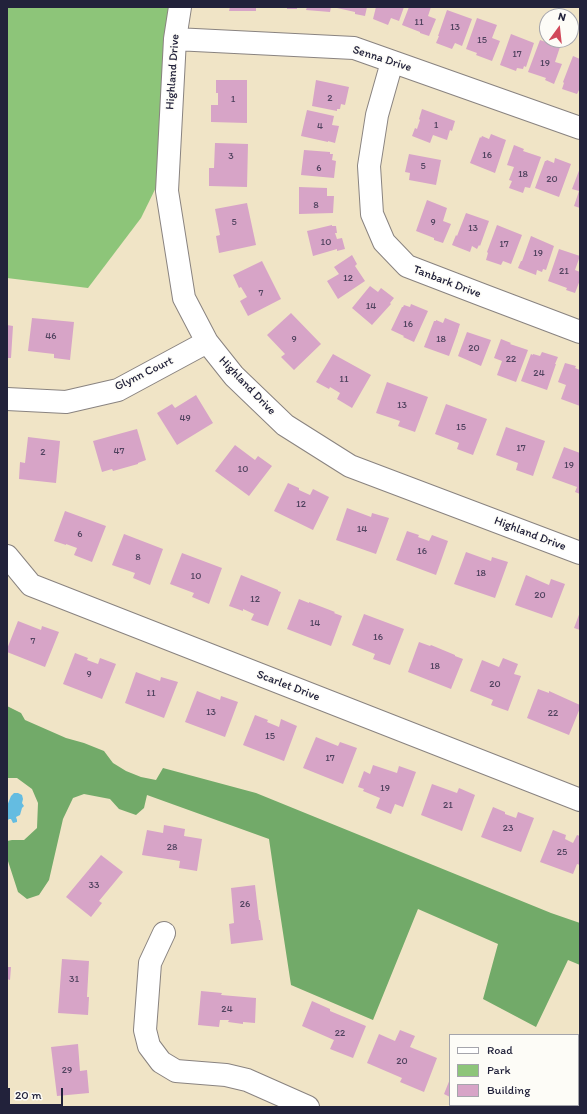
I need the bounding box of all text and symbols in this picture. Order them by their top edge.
north arrow [539,8,579,48]
text: N [557,10,567,24]
house number: 11 [414,16,424,28]
house number: 13 [450,21,460,33]
street label: Highland Drive [163,34,183,110]
house number: 15 [477,34,487,46]
street label: Senna Drive [351,43,413,75]
house number: 17 [512,48,522,60]
house number: 19 [540,57,550,69]
house number: 2 [327,92,333,104]
house number: 1 [231,93,235,105]
house number: 1 [434,119,438,131]
house number: 4 [317,120,323,132]
house number: 16 [482,149,492,161]
house number: 3 [228,150,234,162]
house number: 5 [420,160,426,172]
house number: 6 [316,162,322,174]
house number: 18 [518,168,528,180]
house number: 20 [546,173,558,185]
house number: 8 [313,199,319,211]
house number: 5 [231,216,237,228]
house number: 9 [430,216,436,228]
house number: 13 [468,222,478,234]
house number: 10 [321,236,331,248]
house number: 17 [499,238,509,250]
house number: 19 [533,247,543,259]
street label: Tanbark Drive [411,262,483,302]
house number: 21 [559,265,569,277]
house number: 12 [343,272,353,284]
house number: 7 [259,287,263,299]
house number: 14 [366,300,376,312]
house number: 16 [403,318,413,330]
house number: 46 [45,330,57,342]
house number: 9 [291,333,297,345]
house number: 18 [436,333,446,345]
house number: 20 [468,342,480,354]
house number: 22 [506,353,516,365]
street label: Glynn Court [112,354,176,394]
street label: Highland Drive [215,354,279,418]
house number: 24 [533,367,545,379]
house number: 11 [339,373,349,385]
house number: 13 [397,399,407,411]
house number: 49 [179,412,191,424]
house number: 15 [456,421,466,433]
house number: 17 [516,442,526,454]
house number: 47 [114,445,124,457]
house number: 2 [40,446,46,458]
house number: 19 [564,459,574,471]
house number: 10 [238,463,248,475]
house number: 12 [296,498,306,510]
street label: Highland Drive [492,514,568,554]
house number: 14 [357,523,367,535]
house number: 6 [77,528,83,540]
house number: 16 [417,545,427,557]
house number: 8 [135,551,141,563]
house number: 18 [476,567,486,579]
house number: 10 [191,570,201,582]
house number: 20 [534,589,546,601]
house number: 12 [250,593,260,605]
house number: 14 [310,617,320,629]
house number: 16 [373,631,383,643]
house number: 7 [31,635,35,647]
house number: 18 [430,660,440,672]
street label: Scarlet Drive [254,667,322,705]
house number: 9 [86,668,92,680]
house number: 20 [489,678,501,690]
house number: 11 [146,687,156,699]
house number: 13 [206,706,216,718]
house number: 22 [548,707,558,719]
house number: 15 [265,730,275,742]
house number: 17 [325,752,335,764]
house number: 19 [380,782,390,794]
house number: 21 [443,799,453,811]
house number: 23 [503,822,513,834]
house number: 28 [167,841,177,853]
house number: 25 [557,846,567,858]
house number: 33 [89,879,99,891]
house number: 26 [240,898,250,910]
house number: 31 [69,973,79,985]
house number: 24 [221,1003,233,1015]
house number: 22 [335,1027,345,1039]
legend [449,1034,579,1106]
text: Road [487,1043,513,1057]
house number: 20 [396,1055,408,1067]
text: Park [487,1063,511,1077]
house number: 29 [62,1064,72,1076]
scale bar [10,1080,65,1106]
text: Building [487,1083,530,1097]
text: 20 m [15,1088,42,1102]

